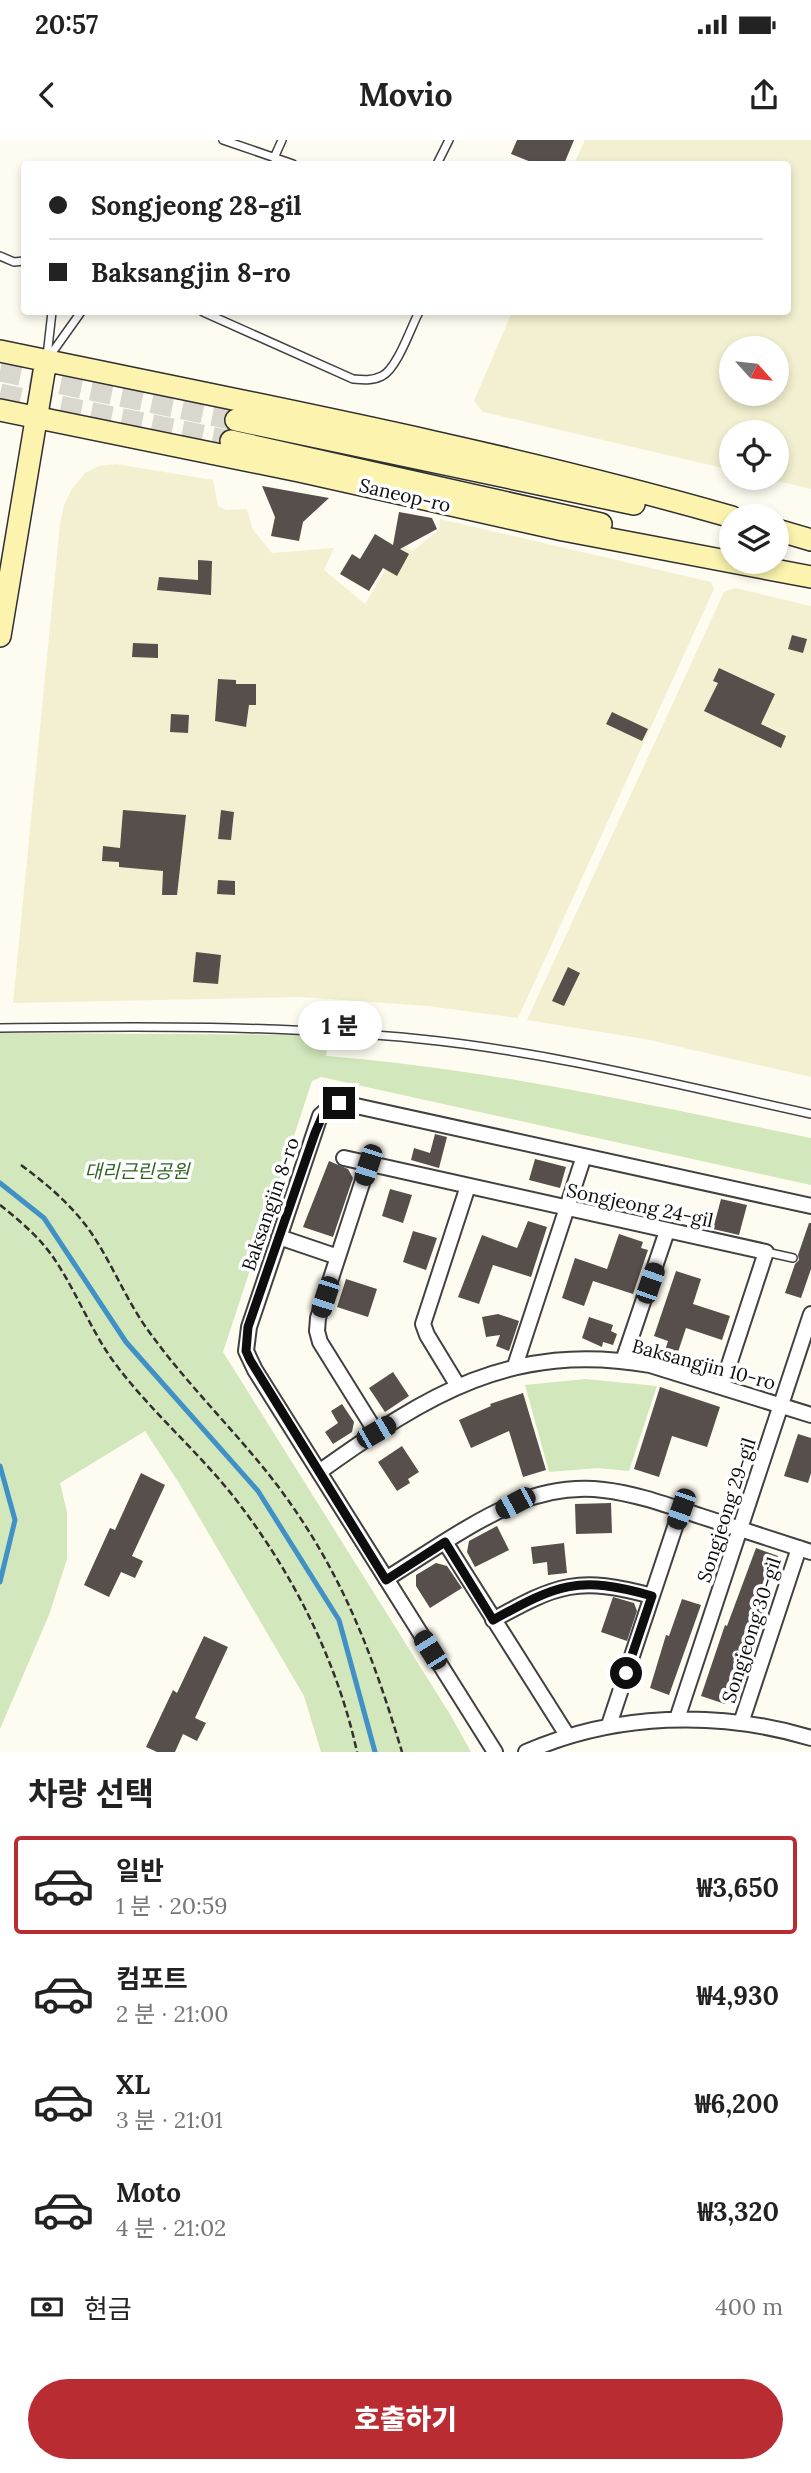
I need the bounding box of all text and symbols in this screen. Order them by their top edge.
text: 20:57 [35,8,98,41]
text: Movio [358,74,453,115]
icon: back [28,76,66,114]
icon: share [745,76,783,114]
text: Songjeong 28-gil [91,189,302,222]
text: Baksangjin 8-ro [91,256,291,289]
north arrow [719,336,789,406]
map controls [719,336,789,574]
button: locate [719,420,789,490]
street label: Saneop-ro [357,473,453,517]
button: layers [719,504,789,574]
callout: 1 분 [297,1002,381,1051]
text: 1 분 [322,1011,358,1040]
route end [323,1087,355,1119]
street label: Baksangjin 8-ro [236,1134,304,1274]
car [352,1142,385,1188]
park label: 대리근린공원 [85,1159,191,1183]
street label: Songjeong 24-gil [564,1178,716,1232]
car [634,1260,667,1306]
car [309,1274,342,1320]
street label: Baksangjin 10-ro [630,1333,778,1395]
car [353,1412,400,1452]
street label: Songjeong 29-gil [691,1435,761,1585]
car [492,1484,539,1522]
car [665,1486,698,1532]
street label: Songjeong 30-gil [716,1554,786,1706]
car [410,1627,451,1673]
route start [610,1657,642,1689]
text: 차량 선택 [28,1773,154,1814]
icon: car [32,1854,95,1917]
text: 일반 [116,1854,164,1887]
text: ₩3,650 [697,1871,779,1904]
text: 1 분 · 20:59 [116,1891,228,1920]
icon: car [32,1962,95,2025]
text: 컴포트 [116,1962,188,1995]
text: ₩4,930 [697,1979,779,2012]
text: 2 분 · 21:00 [116,1999,228,2028]
text: XL [116,2068,150,2101]
icon: car [32,2070,95,2133]
text: ₩6,200 [695,2087,779,2120]
text: 3 분 · 21:01 [116,2105,223,2134]
text: Moto [116,2176,181,2209]
icon: car [32,2178,95,2241]
text: ₩3,320 [697,2195,779,2228]
text: 4 분 · 21:02 [116,2213,226,2242]
icon: cash [28,2288,66,2326]
text: 현금 [84,2292,132,2325]
text: 400 m [715,2292,783,2321]
button: 호출하기 [28,2379,783,2459]

